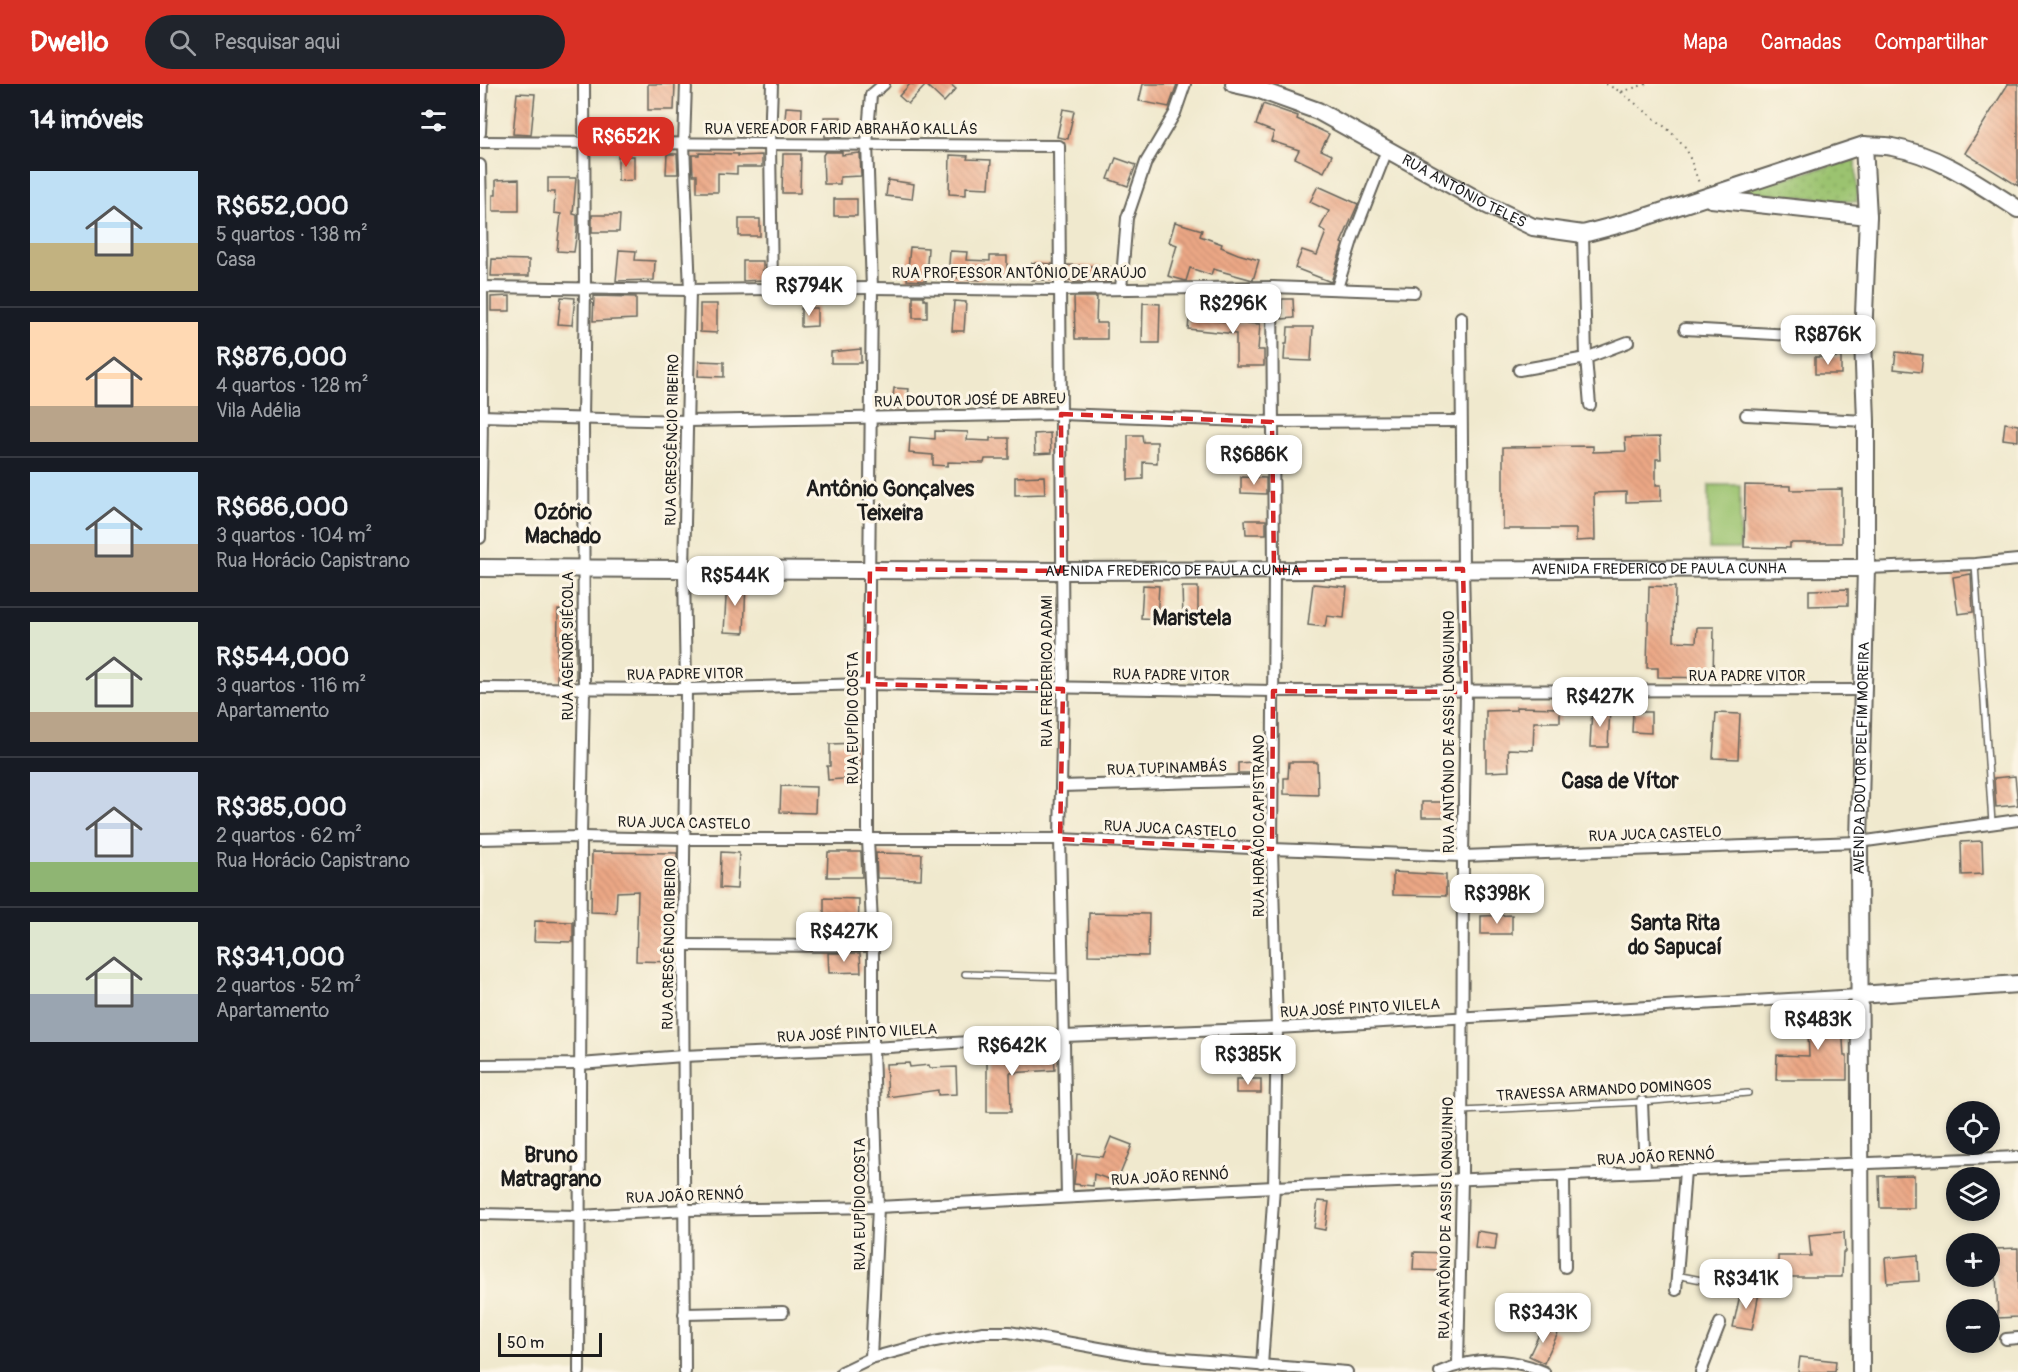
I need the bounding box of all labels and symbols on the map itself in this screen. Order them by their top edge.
pin: R$652K [577,117,675,168]
street label: RUA VEREADOR FARID ABRAHÃO KALLÁS [705,120,977,139]
street label: RUA ANTÔNIO TELES [1398,151,1529,232]
street label: RUA PROFESSOR ANTÔNIO DE ARAÚJO [892,264,1146,283]
pin: R$794K [760,266,858,317]
pin: R$296K [1184,284,1282,335]
pin: R$876K [1779,315,1877,366]
street label: RUA CRESCÊNCIO RIBEIRO [662,354,683,526]
street label: RUA DOUTOR JOSÉ DE ABREU [874,389,1066,412]
pin: R$686K [1205,435,1303,486]
district label: Antônio Gonçalves Teixeira [806,476,975,527]
district label: Ozório Machado [525,499,602,550]
pin: R$544K [686,556,784,607]
street label: AVENIDA FREDERICO DE PAULA CUNHA [1531,559,1787,579]
street label: AVENIDA FREDERICO DE PAULA CUNHA [1045,561,1301,581]
street label: RUA AGENOR SIÉCOLA [559,571,578,720]
street label: RUA FREDERICO ADAMI [1038,595,1057,747]
district label: Maristela [1152,605,1232,632]
street label: RUA ANTÔNIO DE ASSIS LONGUINHO [1440,611,1459,853]
street label: AVENIDA DOUTOR DELFIM MOREIRA [1850,641,1874,875]
street label: RUA EUPÍDIO COSTA [844,651,863,784]
street label: RUA PADRE VITOR [626,664,744,685]
street label: RUA PADRE VITOR [1112,665,1230,686]
street label: RUA PADRE VITOR [1689,667,1806,686]
pin: R$427K [1551,677,1649,728]
street label: RUA HORÁCIO CAPISTRANO [1250,735,1269,917]
street label: RUA TUPINAMBÁS [1107,757,1228,780]
district label: Casa de Vítor [1561,768,1679,795]
street label: RUA JUCA CASTELO [617,813,751,834]
street label: RUA JUCA CASTELO [1103,817,1237,842]
street label: RUA JUCA CASTELO [1588,823,1722,846]
street label: RUA CRESCÊNCIO RIBEIRO [659,858,680,1030]
pin: R$398K [1448,874,1546,925]
district label: Santa Rita do Sapucaí [1628,910,1722,961]
pin: R$427K [795,912,893,963]
street label: RUA JOSÉ PINTO VILELA [1280,995,1441,1022]
pin: R$483K [1769,1000,1867,1051]
street label: RUA JOSÉ PINTO VILELA [777,1020,938,1047]
pin: R$642K [963,1026,1061,1077]
pin: R$385K [1199,1035,1297,1086]
street label: TRAVESSA ARMANDO DOMINGOS [1496,1075,1712,1106]
street label: RUA ANTÔNIO DE ASSIS LONGUINHO [1435,1097,1458,1339]
street label: RUA EUPÍDIO COSTA [851,1137,870,1270]
district label: Bruno Matragrano [501,1142,602,1193]
street label: RUA JOÃO RENNÓ [1596,1145,1716,1170]
street label: RUA JOÃO RENNÓ [1110,1165,1230,1190]
street label: RUA JOÃO RENNÓ [626,1185,745,1208]
pin: R$341K [1697,1259,1795,1310]
pin: R$343K [1494,1293,1592,1344]
scale bar [498,1330,602,1358]

